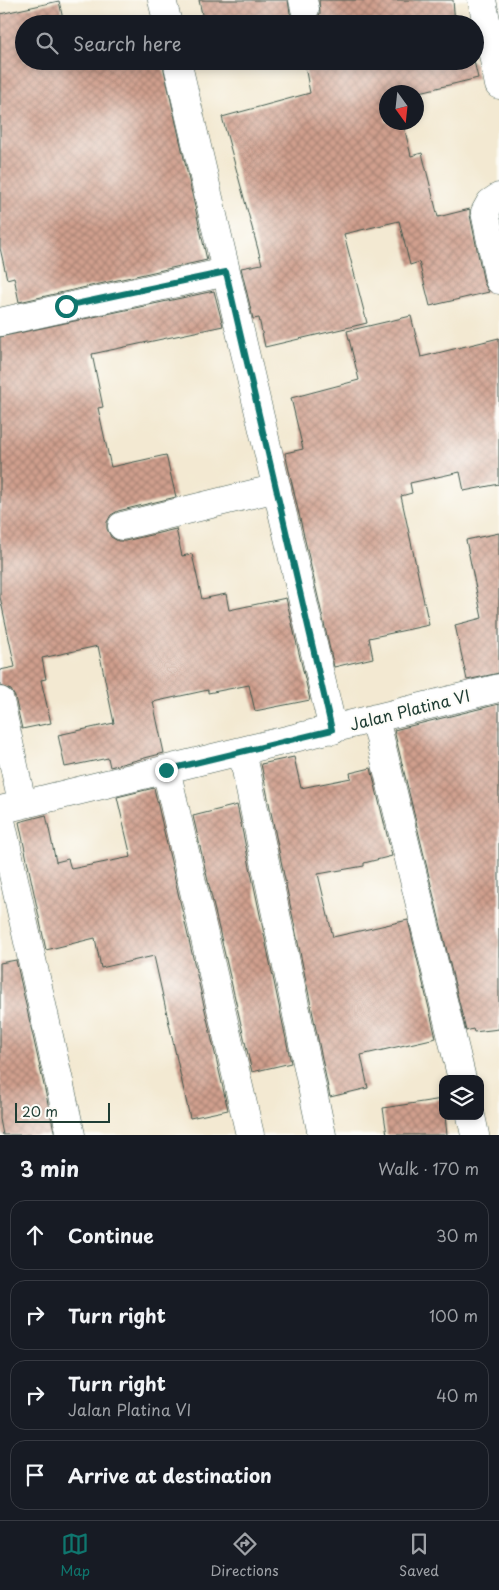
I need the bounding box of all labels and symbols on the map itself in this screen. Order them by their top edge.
north arrow [379,85,424,130]
route start [55,295,78,318]
street label: Jalan Platina VI [347,682,473,736]
route end [155,759,178,782]
scale bar [15,1100,110,1123]

